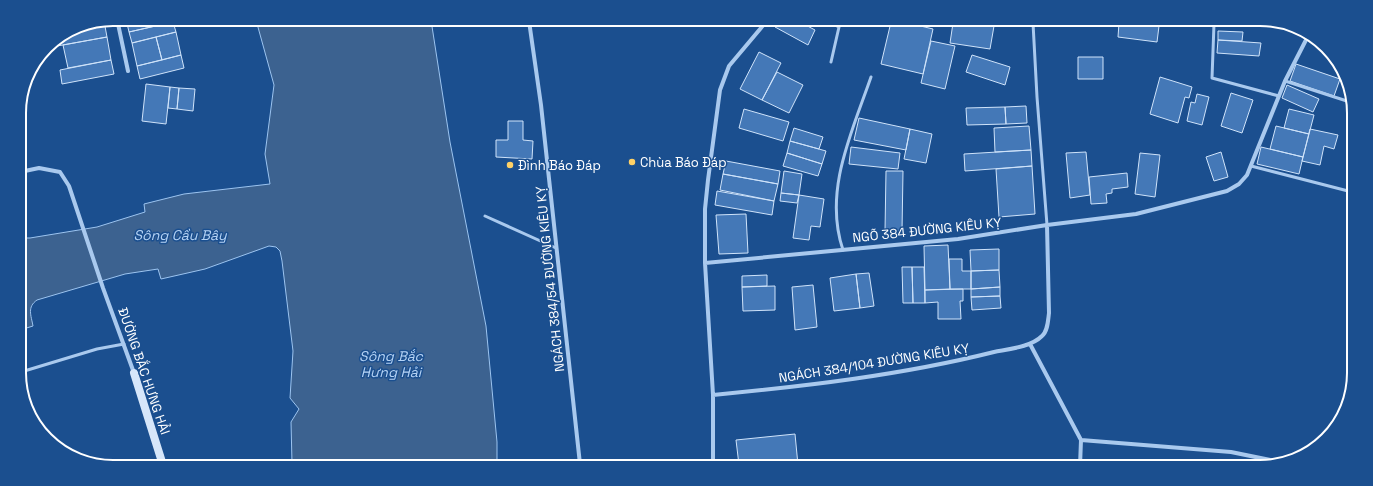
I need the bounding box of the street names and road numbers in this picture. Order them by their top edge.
street label: NGÁCH 384/54 ĐƯỜNG KIÊU KỴ [532,185,568,373]
street label: NGÕ 384 ĐƯỜNG KIÊU KỴ [852,214,1002,246]
street label: ĐƯỜNG BẮC HƯNG HẢI [114,305,175,437]
street label: NGÁCH 384/104 ĐƯỜNG KIÊU KỴ [778,340,971,386]

